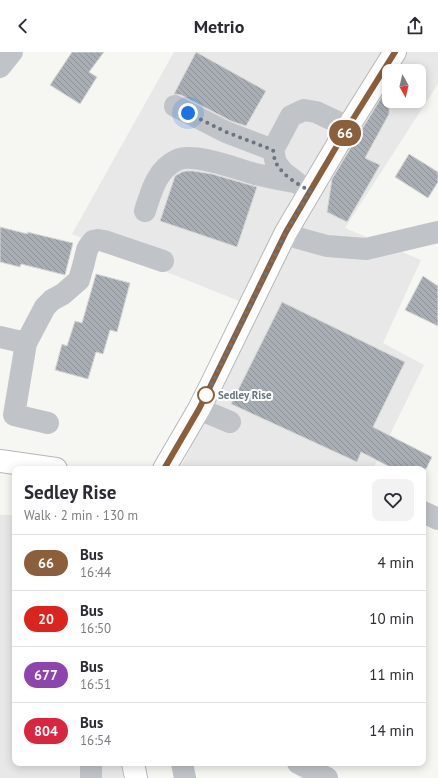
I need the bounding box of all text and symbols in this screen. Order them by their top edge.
icon: back [12,15,34,37]
text: Metrio [194,15,244,38]
icon: share [404,15,426,37]
north arrow [382,64,426,108]
map controls [382,64,426,108]
your location [178,103,198,123]
line badge: 66 [327,120,363,146]
text: 66 [337,124,353,142]
marker: Sedley Rise [197,386,215,404]
place label: Sedley Rise [218,388,272,402]
button: heart [372,479,414,521]
text: Sedley Rise [24,480,116,504]
text: Walk · 2 min · 130 m [24,507,138,524]
text: Bus [80,545,103,564]
text: 4 min [377,553,414,572]
text: 66 [38,554,54,572]
text: 16:44 [80,564,111,581]
text: Bus [80,601,103,620]
text: 10 min [369,609,414,628]
text: 20 [38,610,54,628]
text: 16:50 [80,620,111,637]
text: Bus [80,657,103,676]
text: 11 min [369,665,414,684]
text: 677 [34,666,58,684]
text: 16:51 [80,676,111,693]
text: Bus [80,713,103,732]
text: 14 min [369,721,414,740]
text: 804 [34,722,58,740]
text: 16:54 [80,732,111,749]

